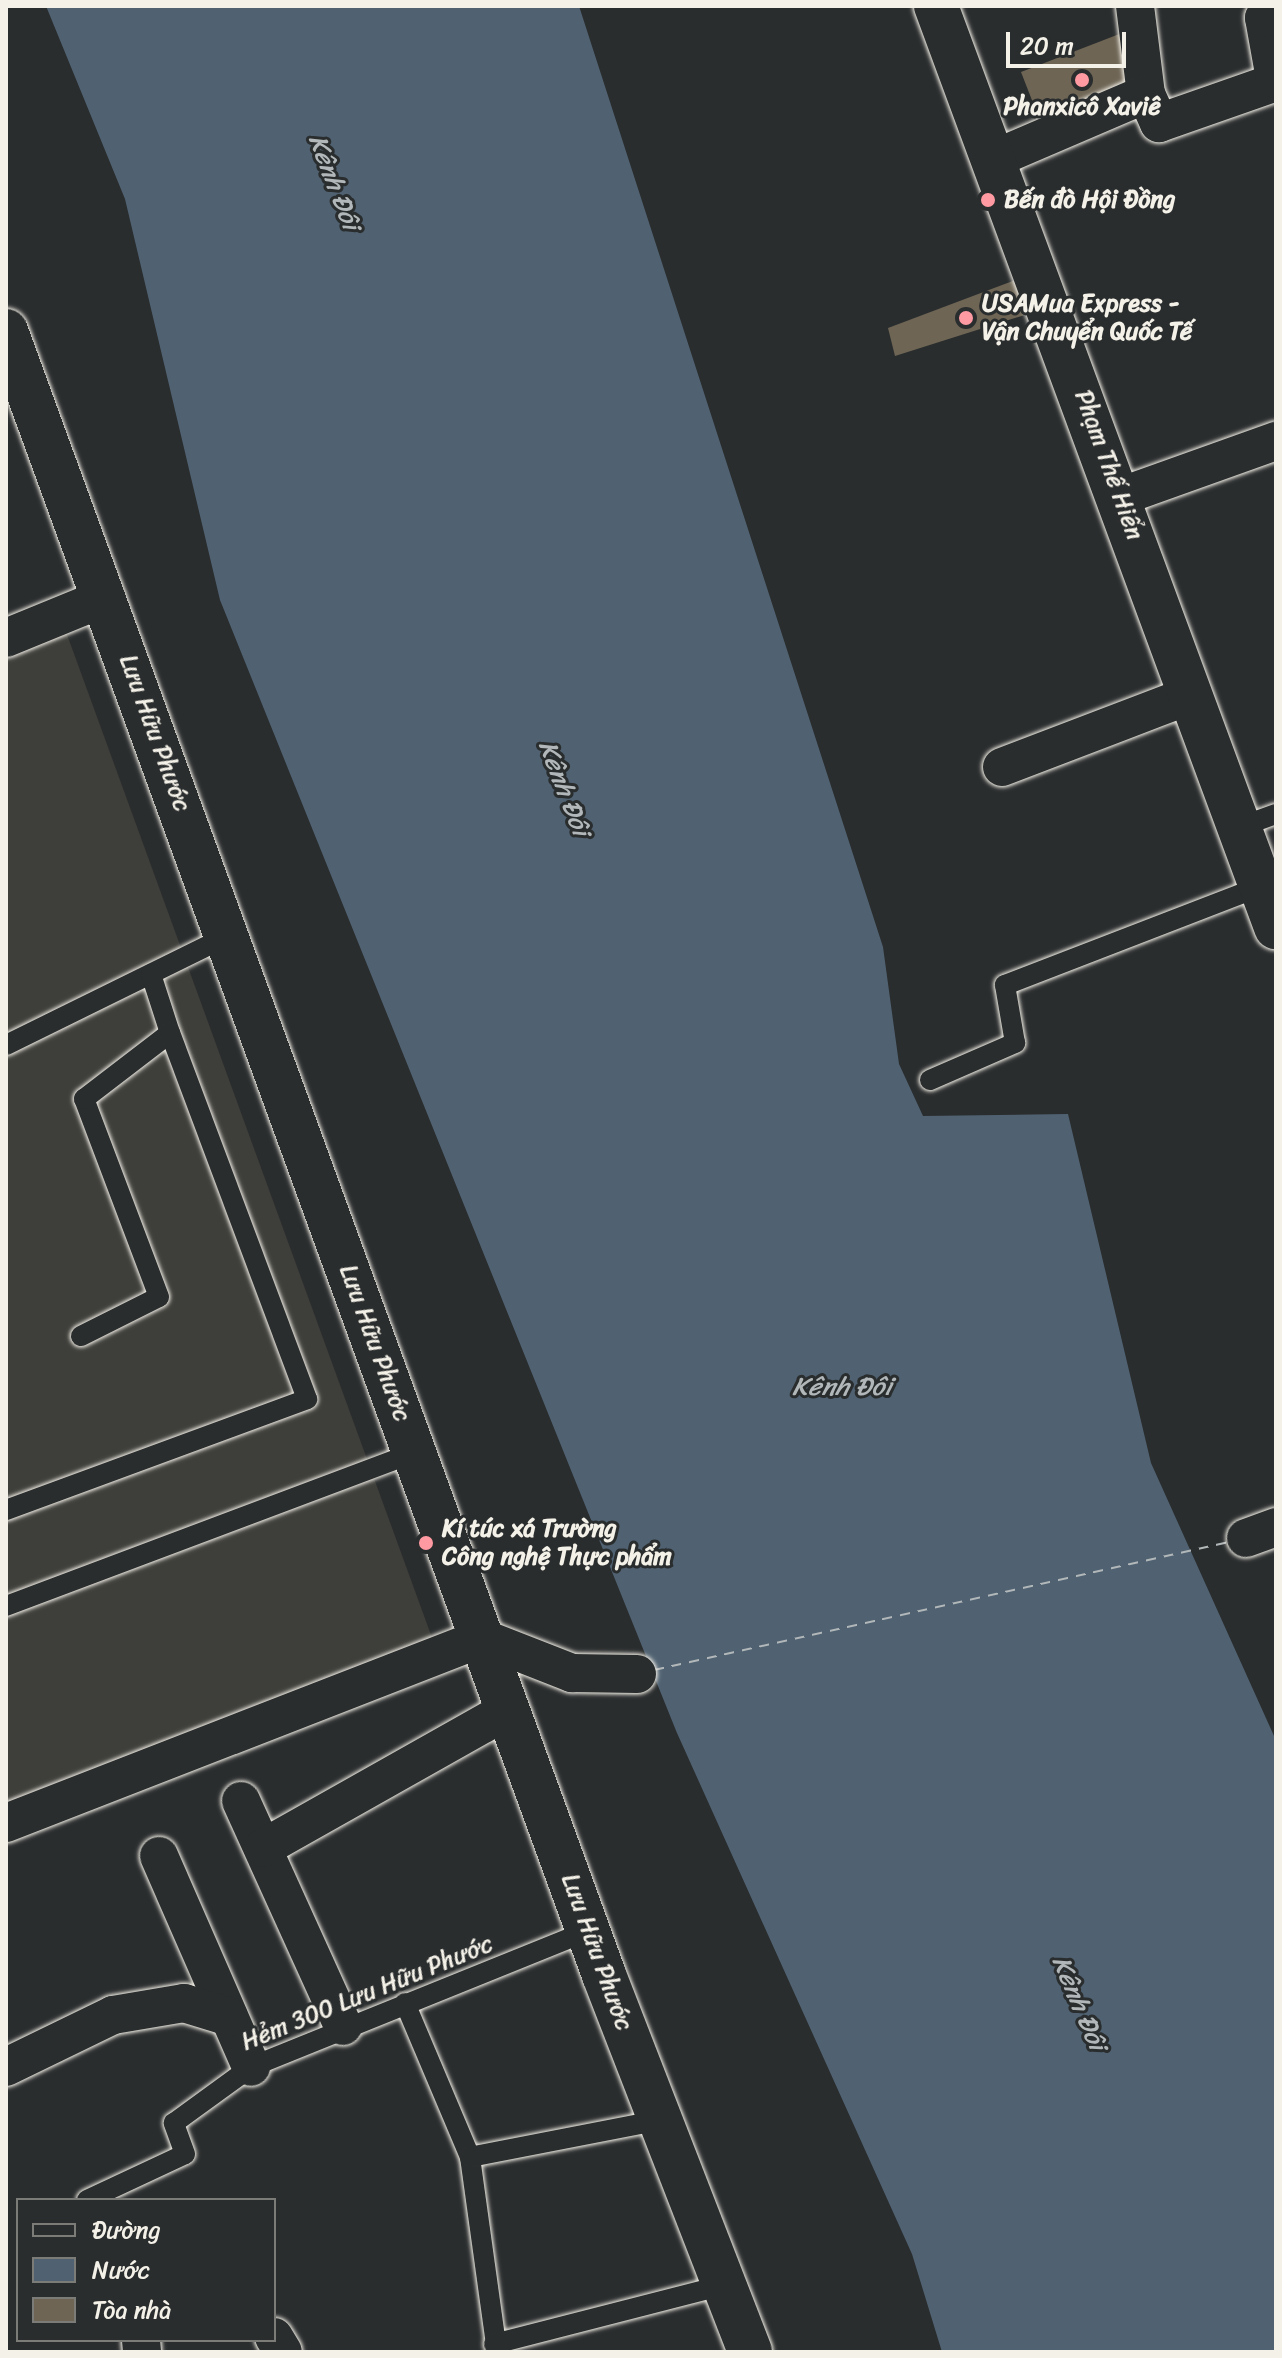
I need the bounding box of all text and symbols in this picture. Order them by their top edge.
scale bar [1010,16,1130,66]
text: 20 m [1020,25,1074,67]
marker: Phanxicô Xaviê [1073,71,1091,89]
place label: Phanxicô Xaviê [1003,93,1161,121]
water label: Kênh Đôi [302,130,366,234]
place label: Bến đò Hội Đồng [1004,186,1175,214]
marker: Bến đò Hội Đồng [979,191,997,209]
place label: USAMua Express - Vận Chuyển Quốc Tế [982,290,1193,346]
marker: USAMua Express - Vận Chuyển Quốc Tế [957,309,975,327]
street label: Phạm Thế Hiển [1069,386,1149,544]
street label: Lưu Hữu Phước [113,651,197,815]
water label: Kênh Đôi [532,736,596,840]
street label: Lưu Hữu Phước [333,1261,417,1425]
water label: Kênh Đôi [792,1371,892,1403]
place label: Kí túc xá Trường Công nghệ Thực phẩm [442,1515,672,1571]
marker: Kí túc xá Trường Công nghệ Thực phẩm [417,1534,435,1552]
street label: Lưu Hữu Phước [555,1870,639,2034]
street label: Hẻm 300 Lưu Hữu Phước [237,1929,497,2057]
water label: Kênh Đôi [1045,1951,1113,2055]
legend [16,2198,276,2342]
text: Đường [92,2209,161,2251]
text: Nước [92,2249,150,2291]
text: Tòa nhà [92,2289,171,2331]

